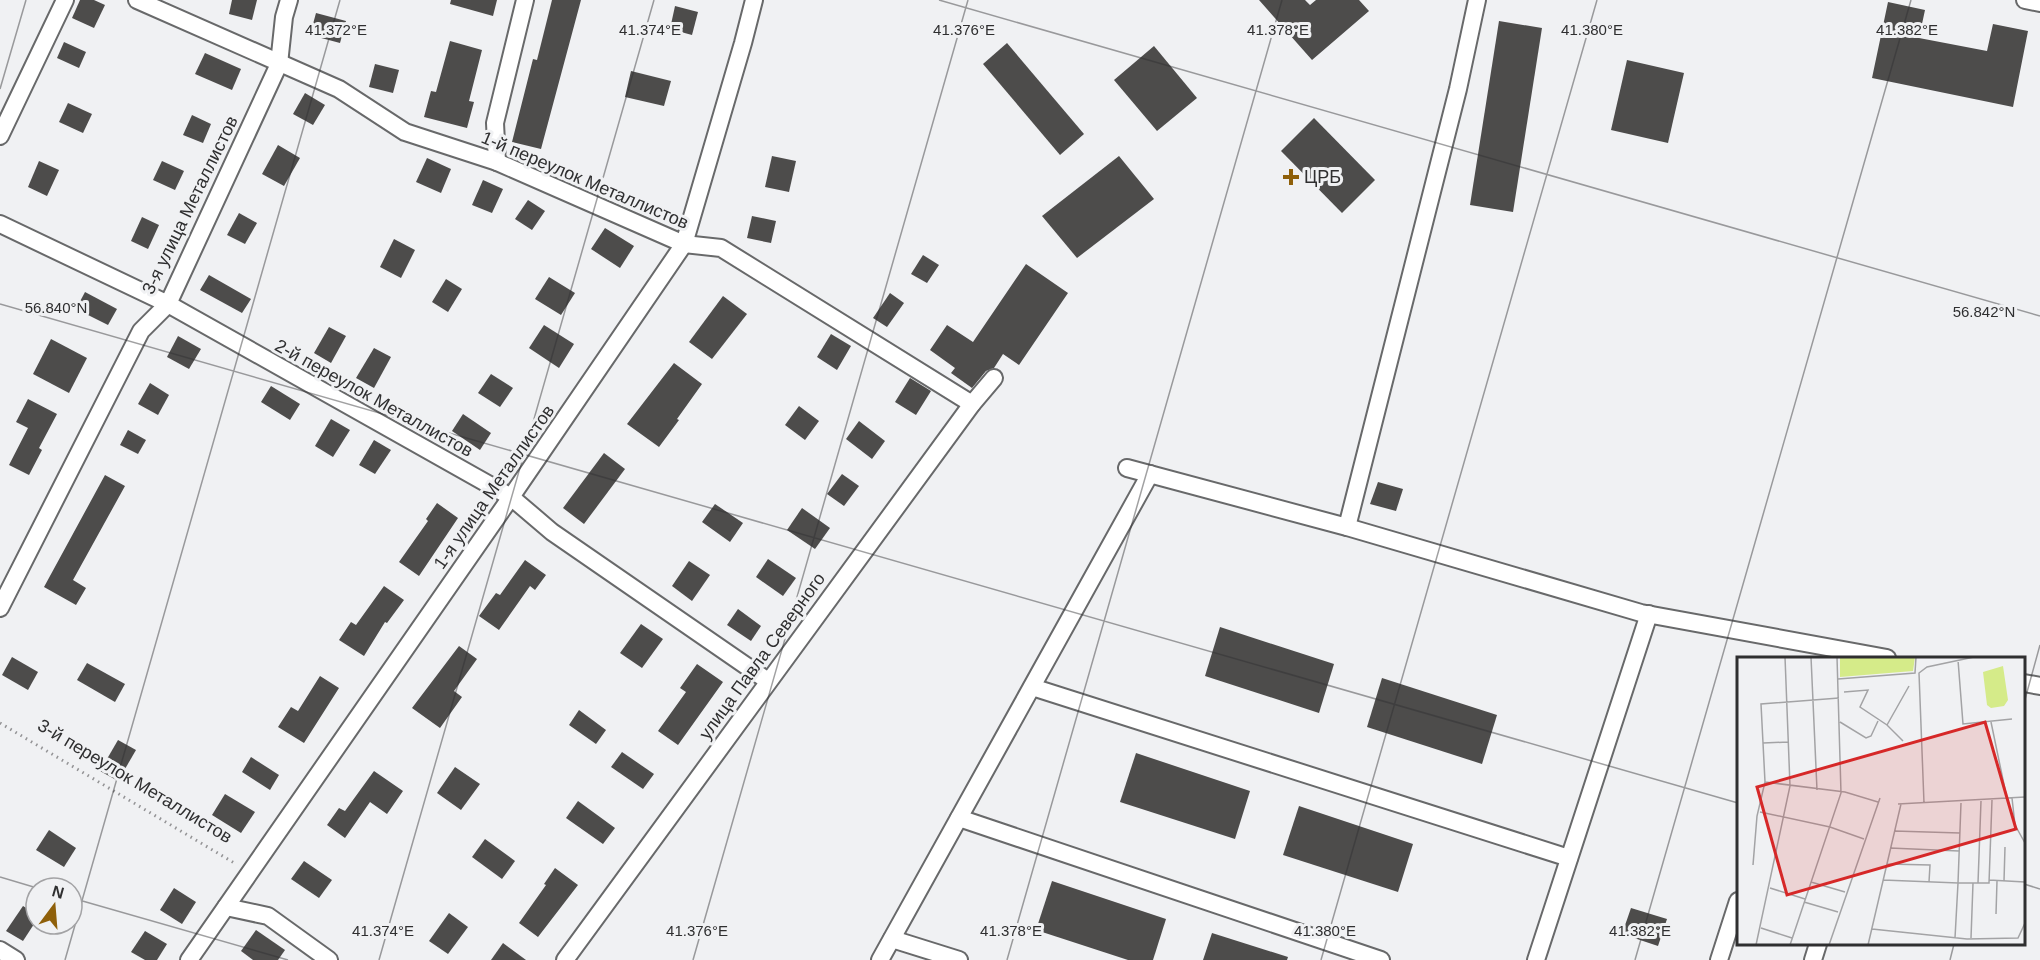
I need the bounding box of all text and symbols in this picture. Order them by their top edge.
text: 41.372°E [305,21,367,38]
text: 41.374°E [619,21,681,38]
text: 41.376°E [933,21,995,38]
text: 41.378°E [1247,21,1309,38]
text: 41.380°E [1561,21,1623,38]
text: 41.382°E [1876,21,1938,38]
street label: 3-я улица Металлистов [138,113,242,297]
street label: 1-й переулок Металлистов [478,127,692,233]
place label: ЦРБ [1304,167,1341,187]
marker: ЦРБ [1282,168,1300,186]
text: 56.840°N [25,299,87,316]
text: 56.842°N [1953,303,2015,320]
street label: 2-й переулок Металлистов [272,335,476,461]
street label: 1-я улица Металлистов [430,401,558,573]
street label: улица Павла Северного [695,569,829,743]
inset map [1737,657,2025,945]
street label: 3-й переулок Металлистов [34,715,236,847]
north arrow [24,876,84,936]
text: N [50,882,66,902]
text: 41.374°E [352,922,414,939]
text: 41.376°E [666,922,728,939]
text: 41.378°E [980,922,1042,939]
text: 41.380°E [1294,922,1356,939]
text: 41.382°E [1609,922,1671,939]

